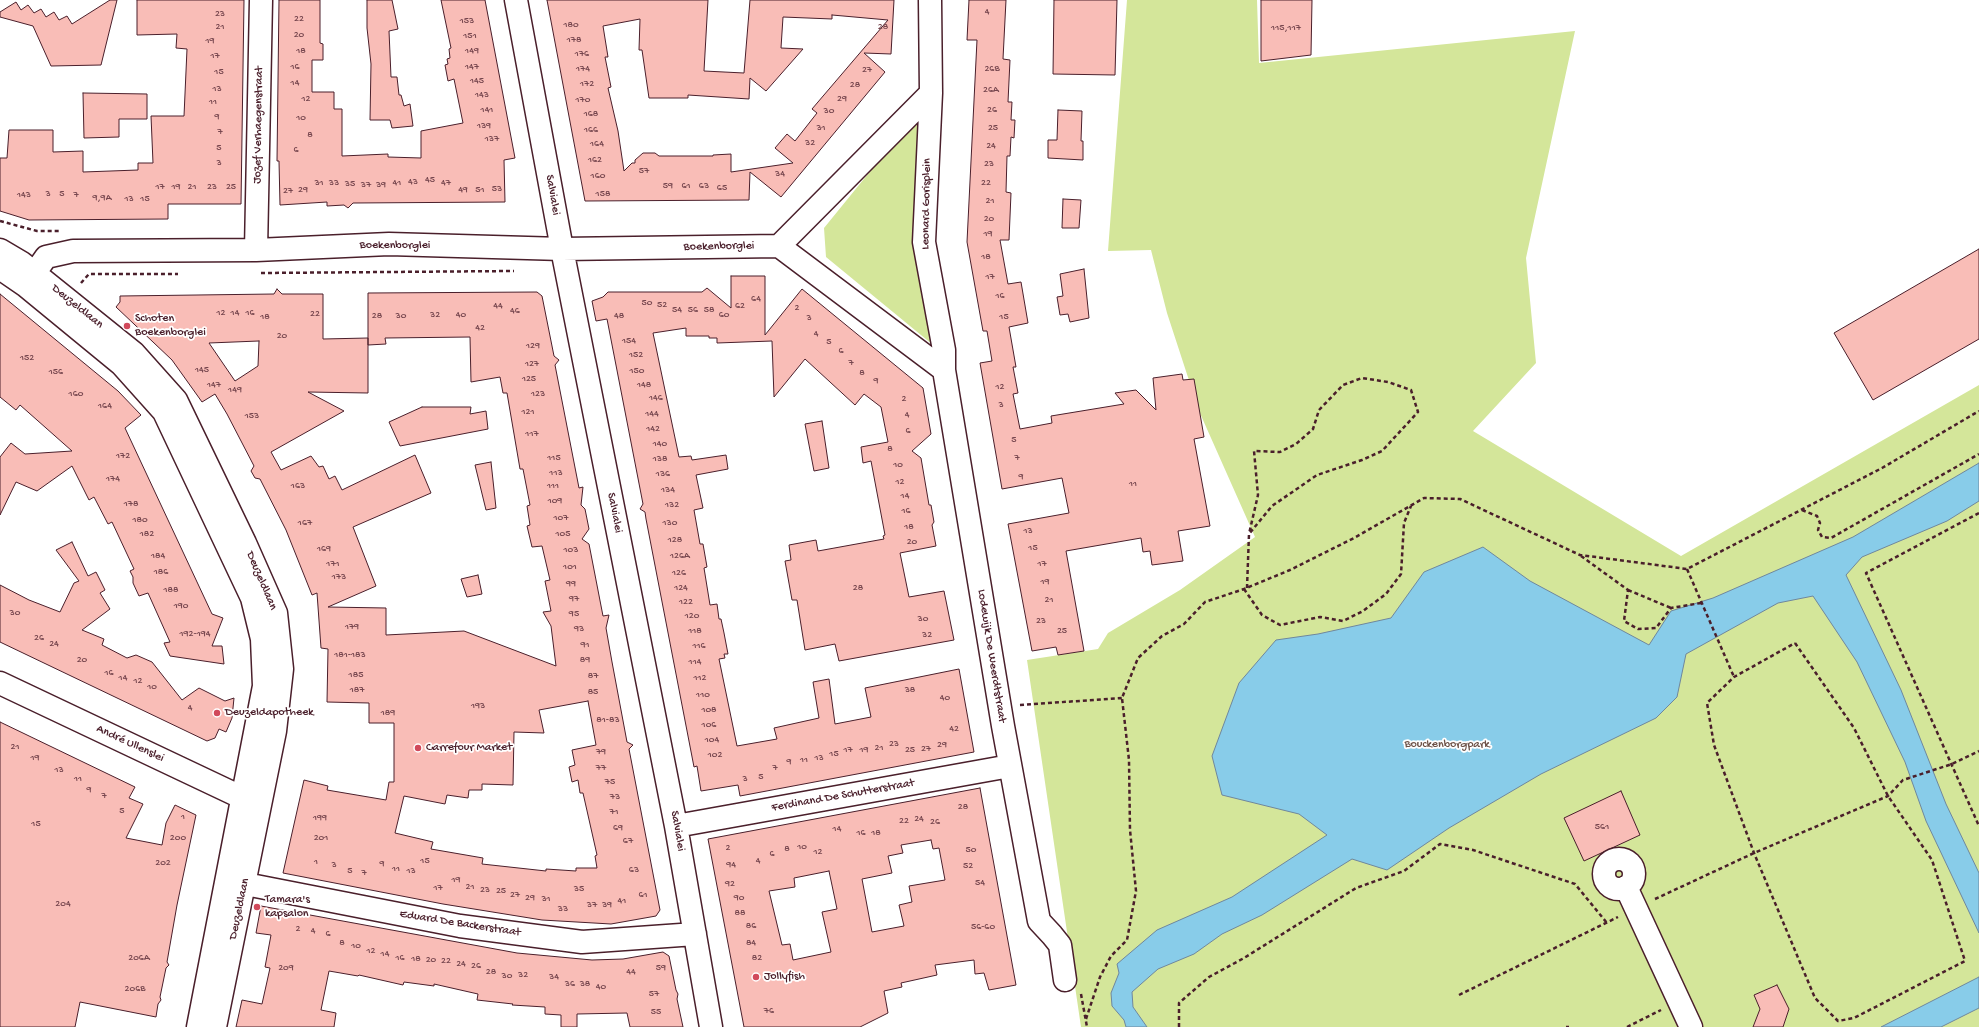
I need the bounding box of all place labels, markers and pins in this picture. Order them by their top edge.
place label: Schoten Boekenborglei [135,312,206,340]
marker: Schoten Boekenborglei [122,321,132,331]
place label: Deuzeldapotheek [225,706,314,720]
marker: Deuzeldapotheek [212,708,222,718]
place label: Carrefour Market [426,741,512,755]
marker: Carrefour Market [413,743,423,753]
place label: Tamara's kapsalon [265,893,310,921]
marker: Tamara's kapsalon [252,902,262,912]
place label: Jollyfish [764,970,805,984]
marker: Jollyfish [751,972,761,982]

